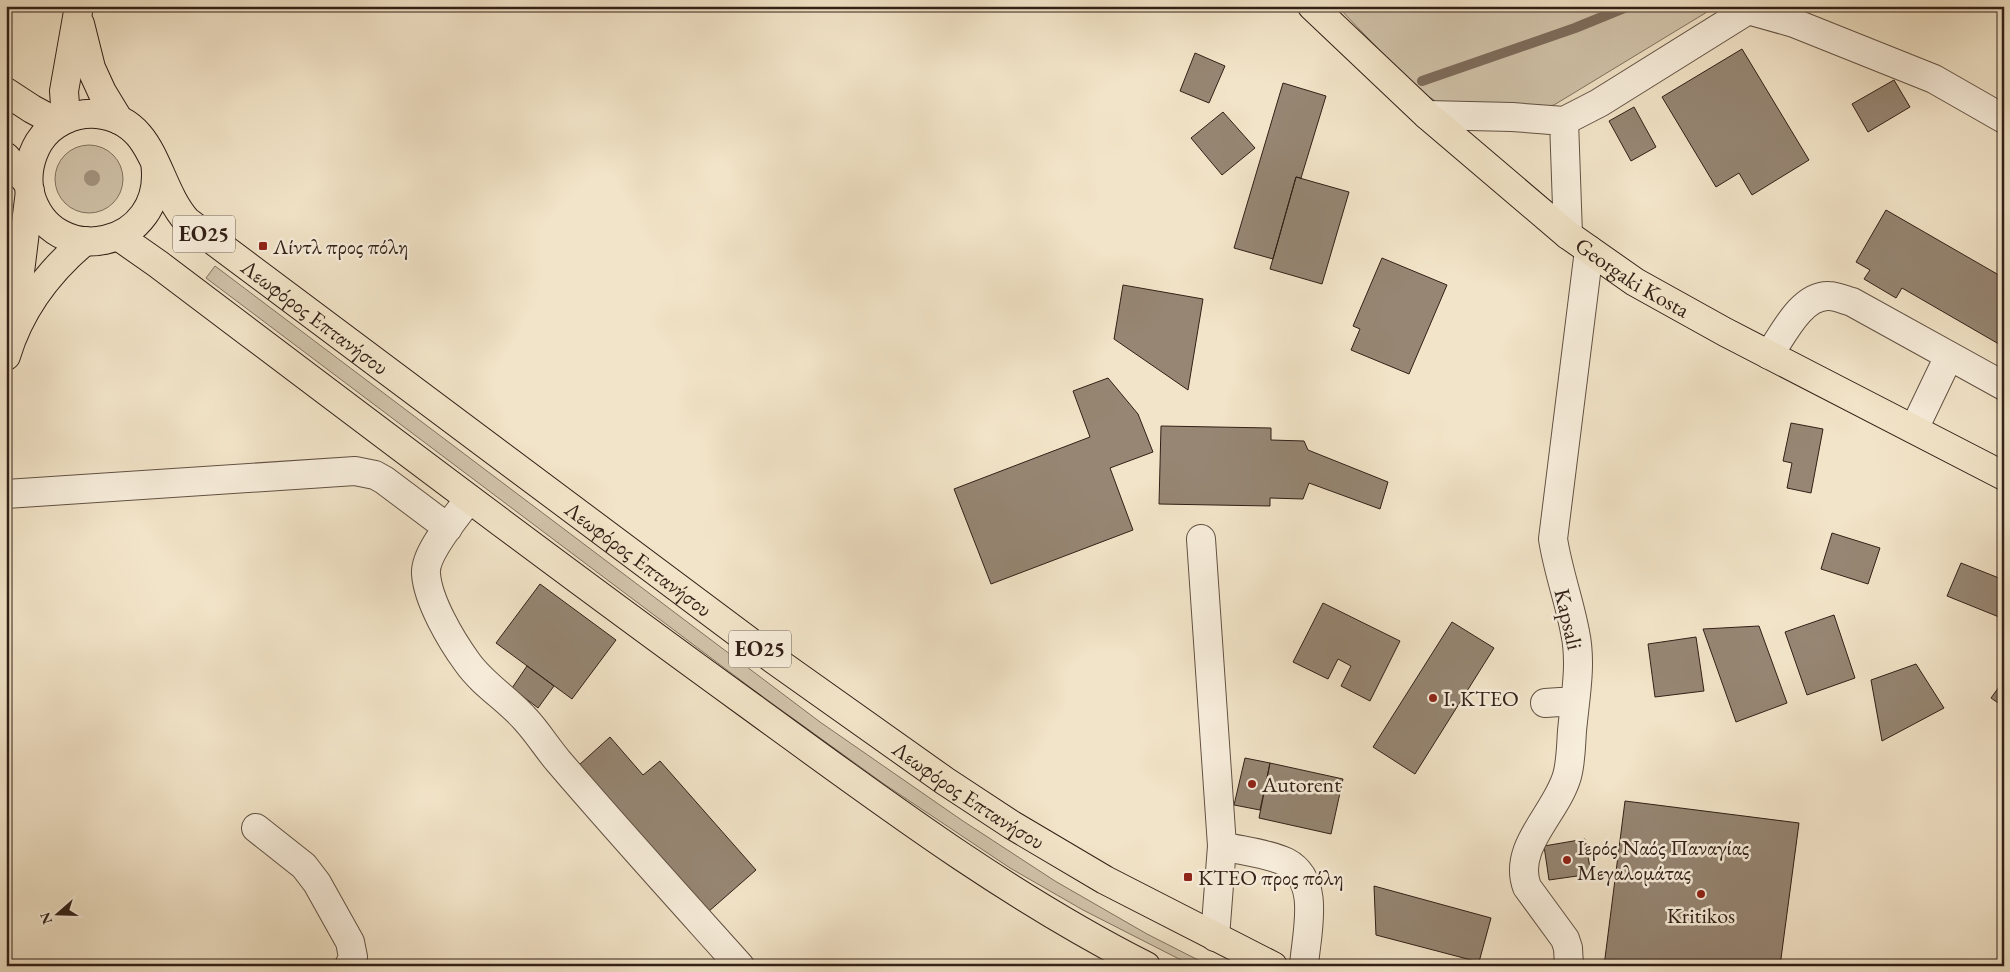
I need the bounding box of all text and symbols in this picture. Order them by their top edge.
road number: ΕΟ25 [173,215,235,252]
street label: Georgaki Kosta [1570,231,1695,325]
place label: Λίντλ προς πόλη [272,232,408,261]
marker: Λίντλ προς πόλη [257,240,269,252]
street label: Λεωφόρος Επτανήσου [235,252,394,382]
street label: Λεωφόρος Επτανήσου [558,494,718,624]
street label: Kapsali [1547,586,1590,652]
road number: ΕΟ25 [729,630,791,668]
place label: Ι. ΚΤΕΟ [1443,684,1519,713]
marker: Ι. ΚΤΕΟ [1427,692,1439,704]
street label: Λεωφόρος Επτανήσου [886,734,1050,856]
place label: Autorent [1261,770,1341,799]
marker: Autorent [1246,778,1258,790]
place label: Ιερός Ναός Παναγίας Μεγαλομάτας [1577,833,1749,887]
marker: Ιερός Ναός Παναγίας Μεγαλομάτας [1561,854,1573,866]
place label: ΚΤΕΟ προς πόλη [1198,863,1344,892]
marker: ΚΤΕΟ προς πόλη [1182,871,1194,883]
marker: Kritikos [1695,888,1707,900]
north arrow [32,890,82,940]
place label: Kritikos [1667,901,1735,930]
text: N [35,909,56,927]

